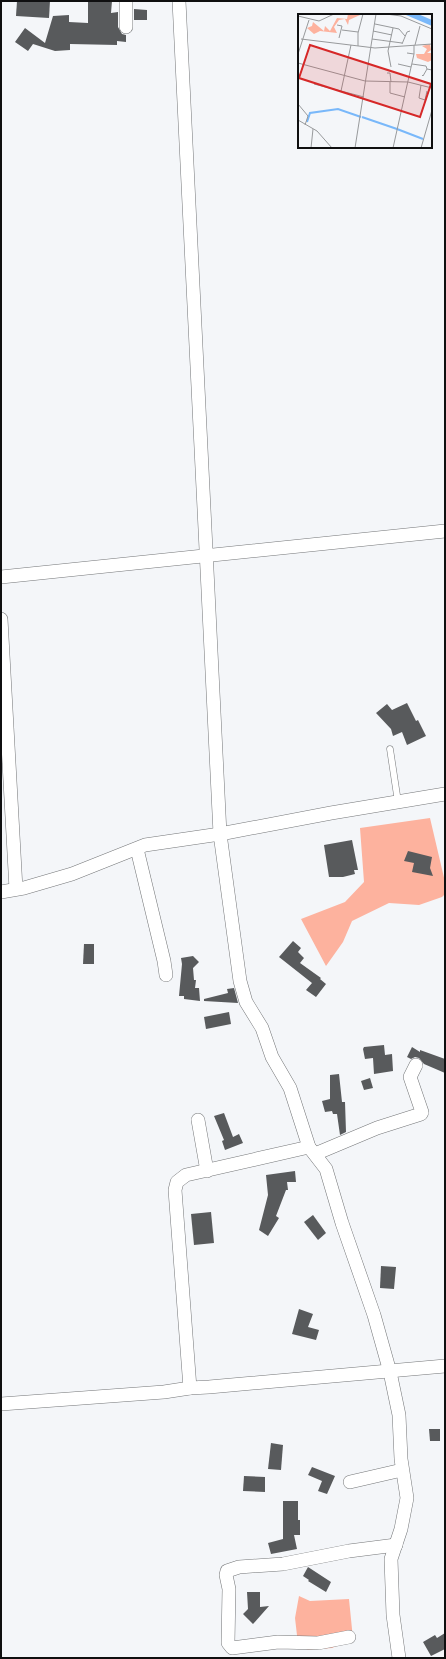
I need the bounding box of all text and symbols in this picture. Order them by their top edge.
inset map [298,14,432,148]

